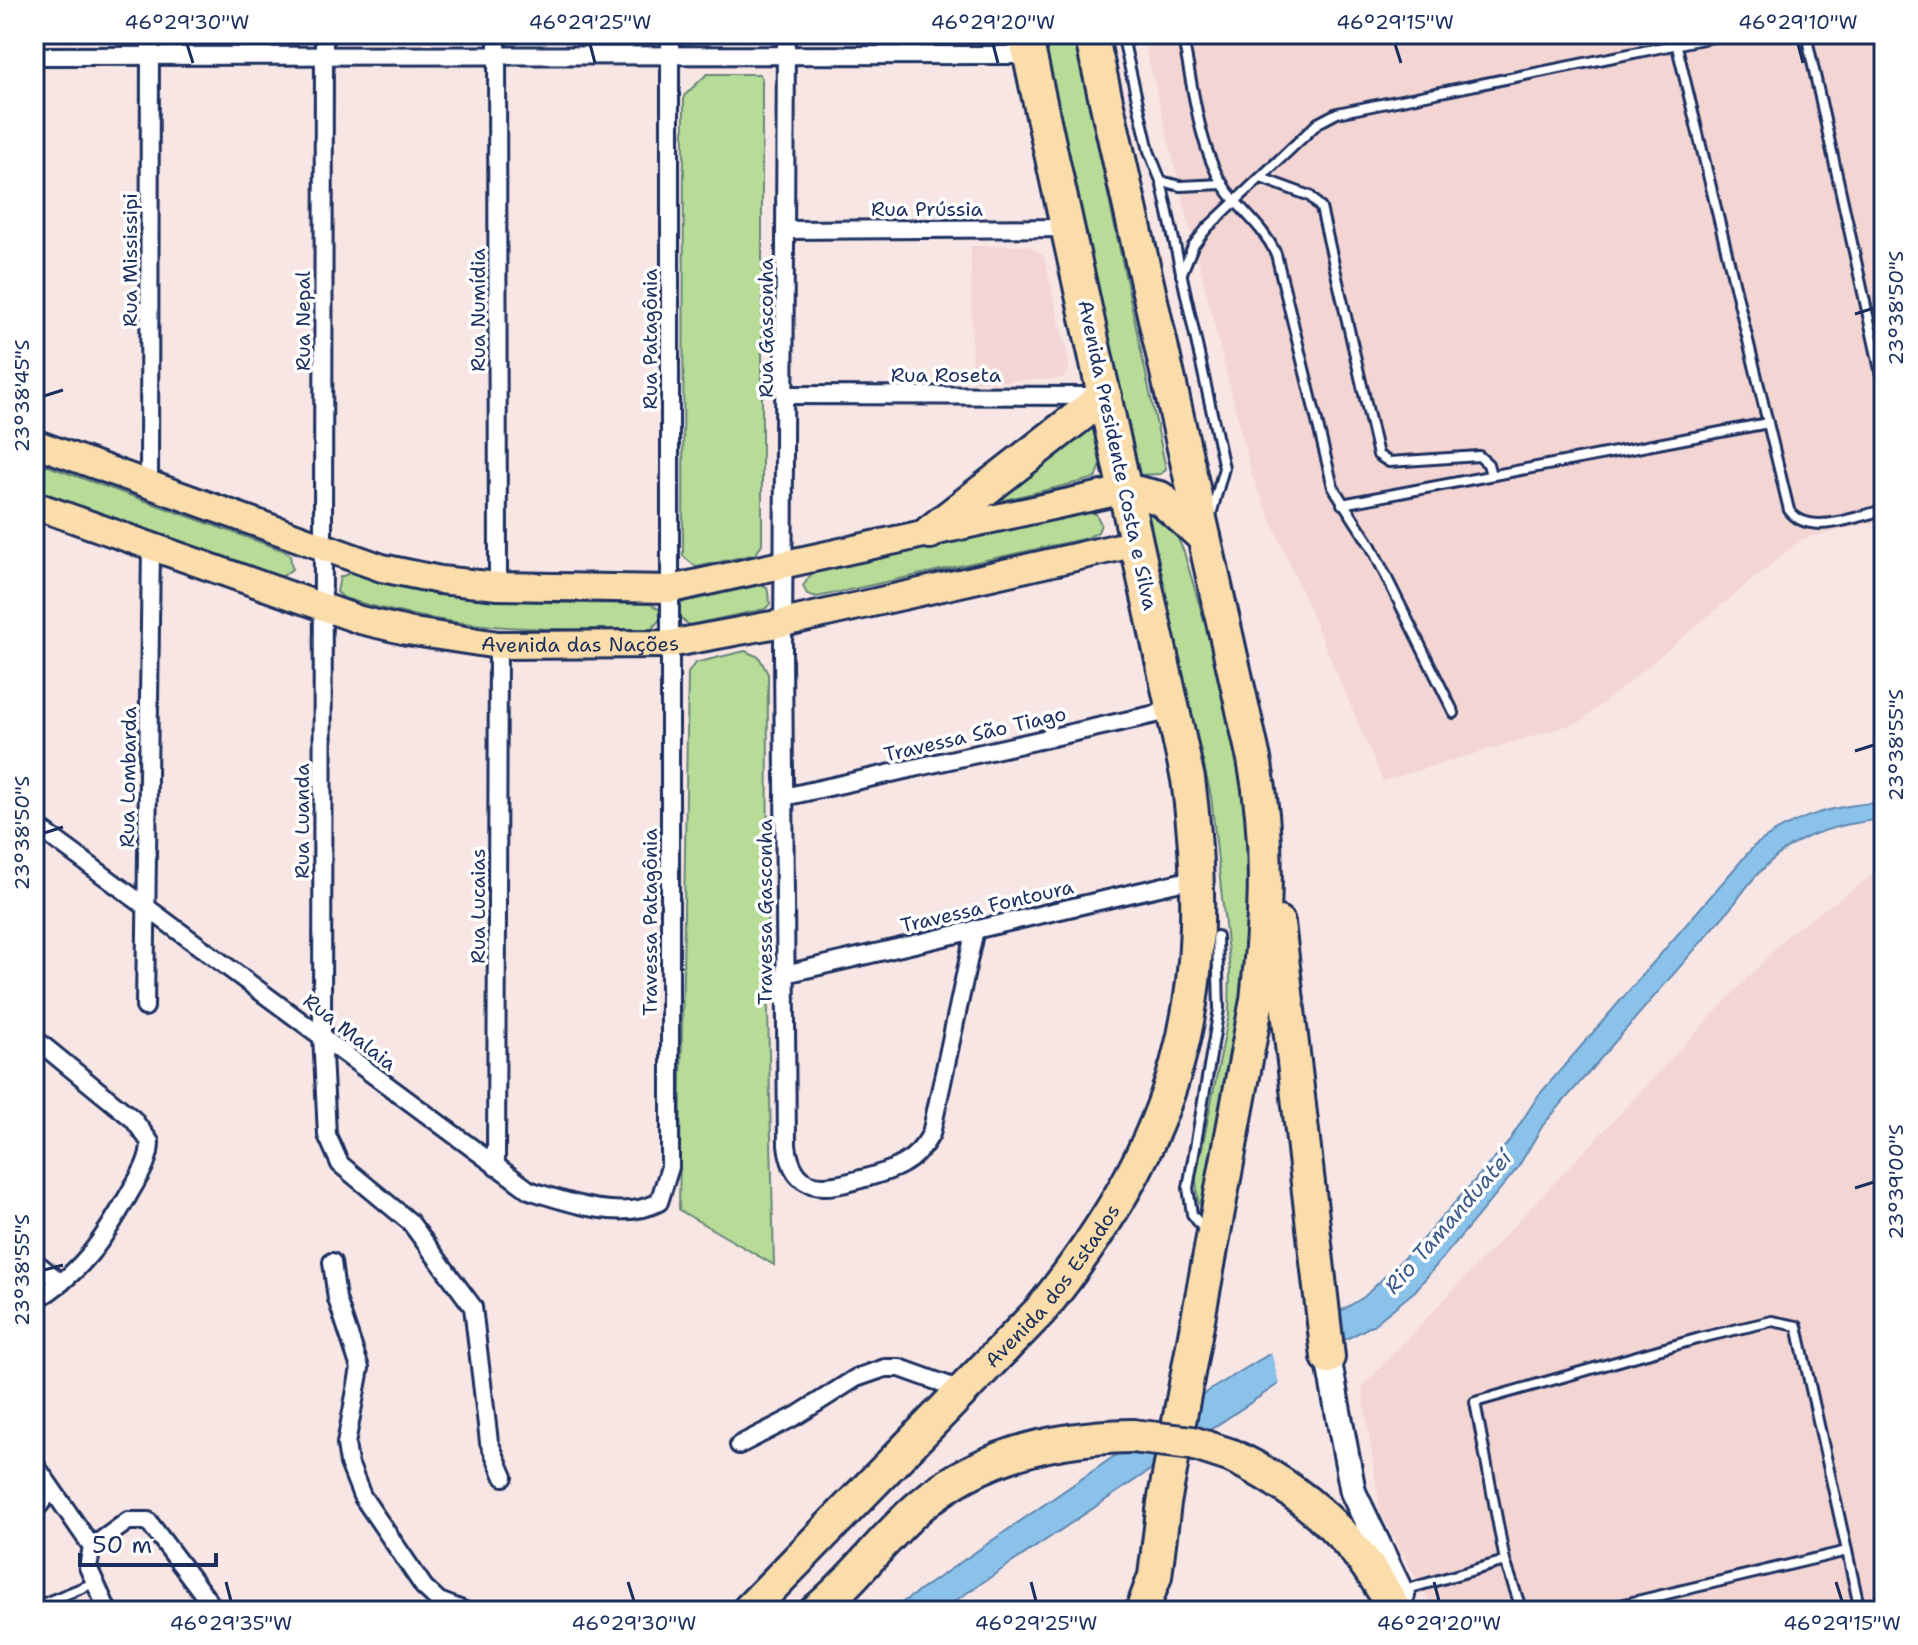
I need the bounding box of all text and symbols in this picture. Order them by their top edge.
text: 46°29'30"W [125,9,249,35]
text: 46°29'25"W [529,9,651,35]
text: 46°29'20"W [931,9,1055,35]
text: 46°29'15"W [1336,9,1454,35]
text: 46°29'10"W [1738,9,1858,35]
street label: Rua Mississipi [117,193,143,327]
street label: Rua Prússia [871,196,984,222]
street label: Rua Numídia [465,248,491,372]
text: 23°38'50"S [1883,251,1909,365]
street label: Rua Gasconha [753,258,779,398]
street label: Rua Patagônia [637,268,663,410]
street label: Rua Nepal [290,271,316,371]
street label: Avenida Presidente Costa e Silva [1072,298,1164,613]
text: 23°38'45"S [9,339,35,453]
street label: Rua Roseta [891,362,1002,388]
street label: Avenida das Nações [480,629,681,658]
text: 23°38'55"S [1883,689,1909,801]
street label: Travessa São Tiago [881,700,1069,768]
street label: Rua Lombarda [114,706,142,848]
street label: Rua Luanda [289,763,315,879]
text: 23°38'50"S [9,776,35,890]
street label: Travessa Gasconha [752,819,778,1005]
street label: Travessa Patagônia [637,828,663,1016]
street label: Rua Lucaias [465,848,491,964]
street label: Travessa Fontoura [898,873,1077,939]
street label: Rua Malaia [298,987,402,1077]
text: 23°39'00"S [1883,1124,1909,1240]
water label: Rio Tamanduateí [1378,1142,1520,1300]
street label: Avenida dos Estados [979,1199,1126,1373]
text: 23°38'55"S [9,1214,35,1326]
scale bar [80,1517,216,1567]
text: 50 m [92,1529,152,1561]
text: 46°29'35"W [170,1610,292,1636]
text: 46°29'30"W [572,1610,696,1636]
text: 46°29'25"W [975,1610,1097,1636]
text: 46°29'20"W [1377,1610,1501,1636]
text: 46°29'15"W [1783,1610,1901,1636]

